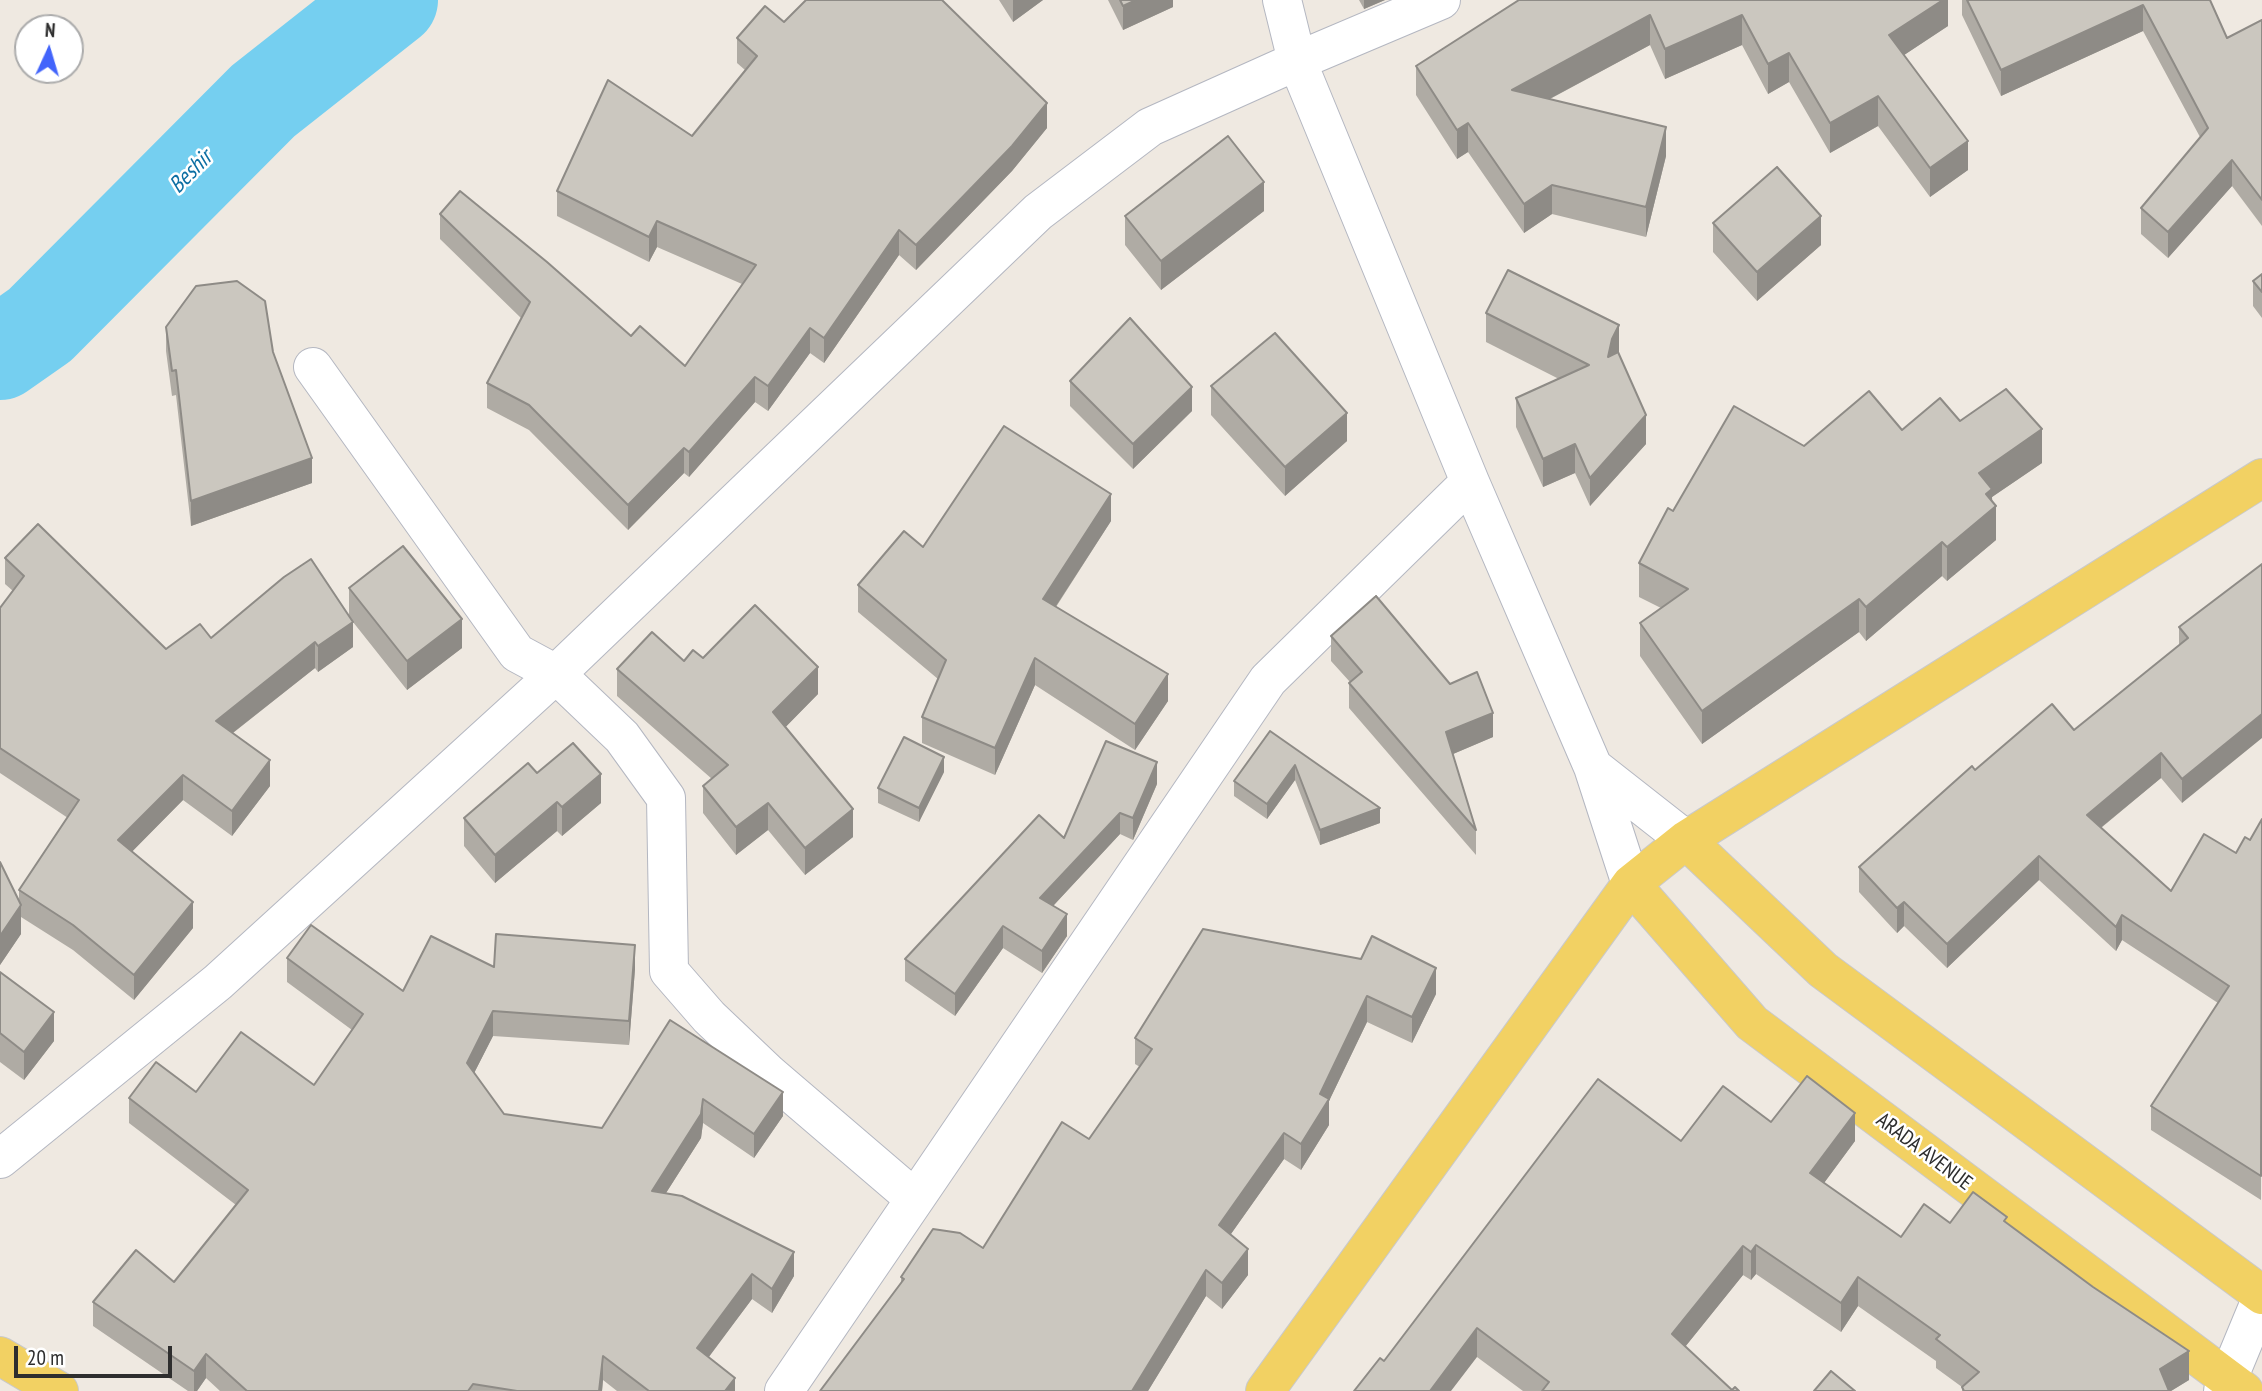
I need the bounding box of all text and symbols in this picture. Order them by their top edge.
north arrow [14,14,84,84]
text: N [44,18,56,42]
water label: Beshir [164,145,218,199]
street label: ARADA AVENUE [1871,1108,1977,1196]
scale bar [18,1332,175,1376]
text: 20 m [27,1344,64,1371]

